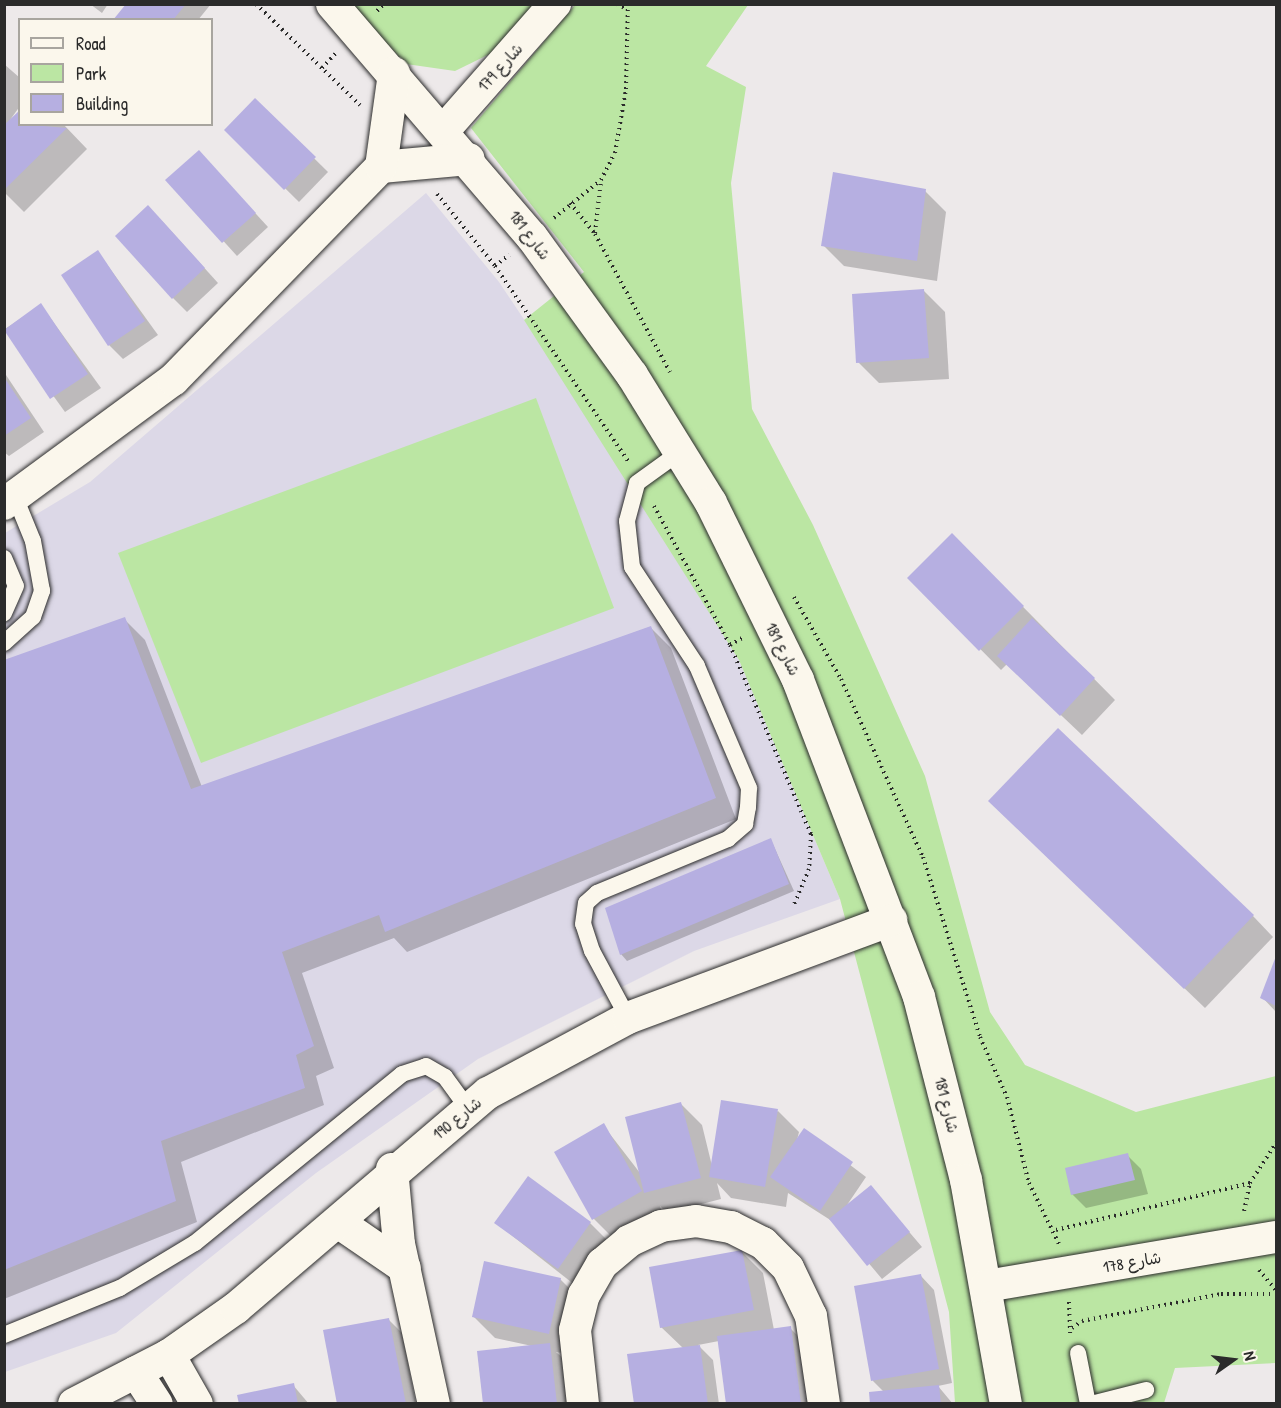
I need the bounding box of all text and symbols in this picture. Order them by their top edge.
legend [18,18,213,126]
text: Road [76,31,106,56]
street label: شارع 179 [473,39,527,95]
text: Park [76,61,106,86]
text: Building [76,91,128,116]
street label: شارع 181 [505,207,555,263]
street label: شارع 181 [762,619,804,679]
street label: شارع 181 [931,1075,963,1135]
street label: شارع 190 [429,1093,485,1143]
street label: شارع 178 [1101,1247,1163,1277]
north arrow [1203,1330,1263,1390]
text: N [1239,1349,1262,1362]

